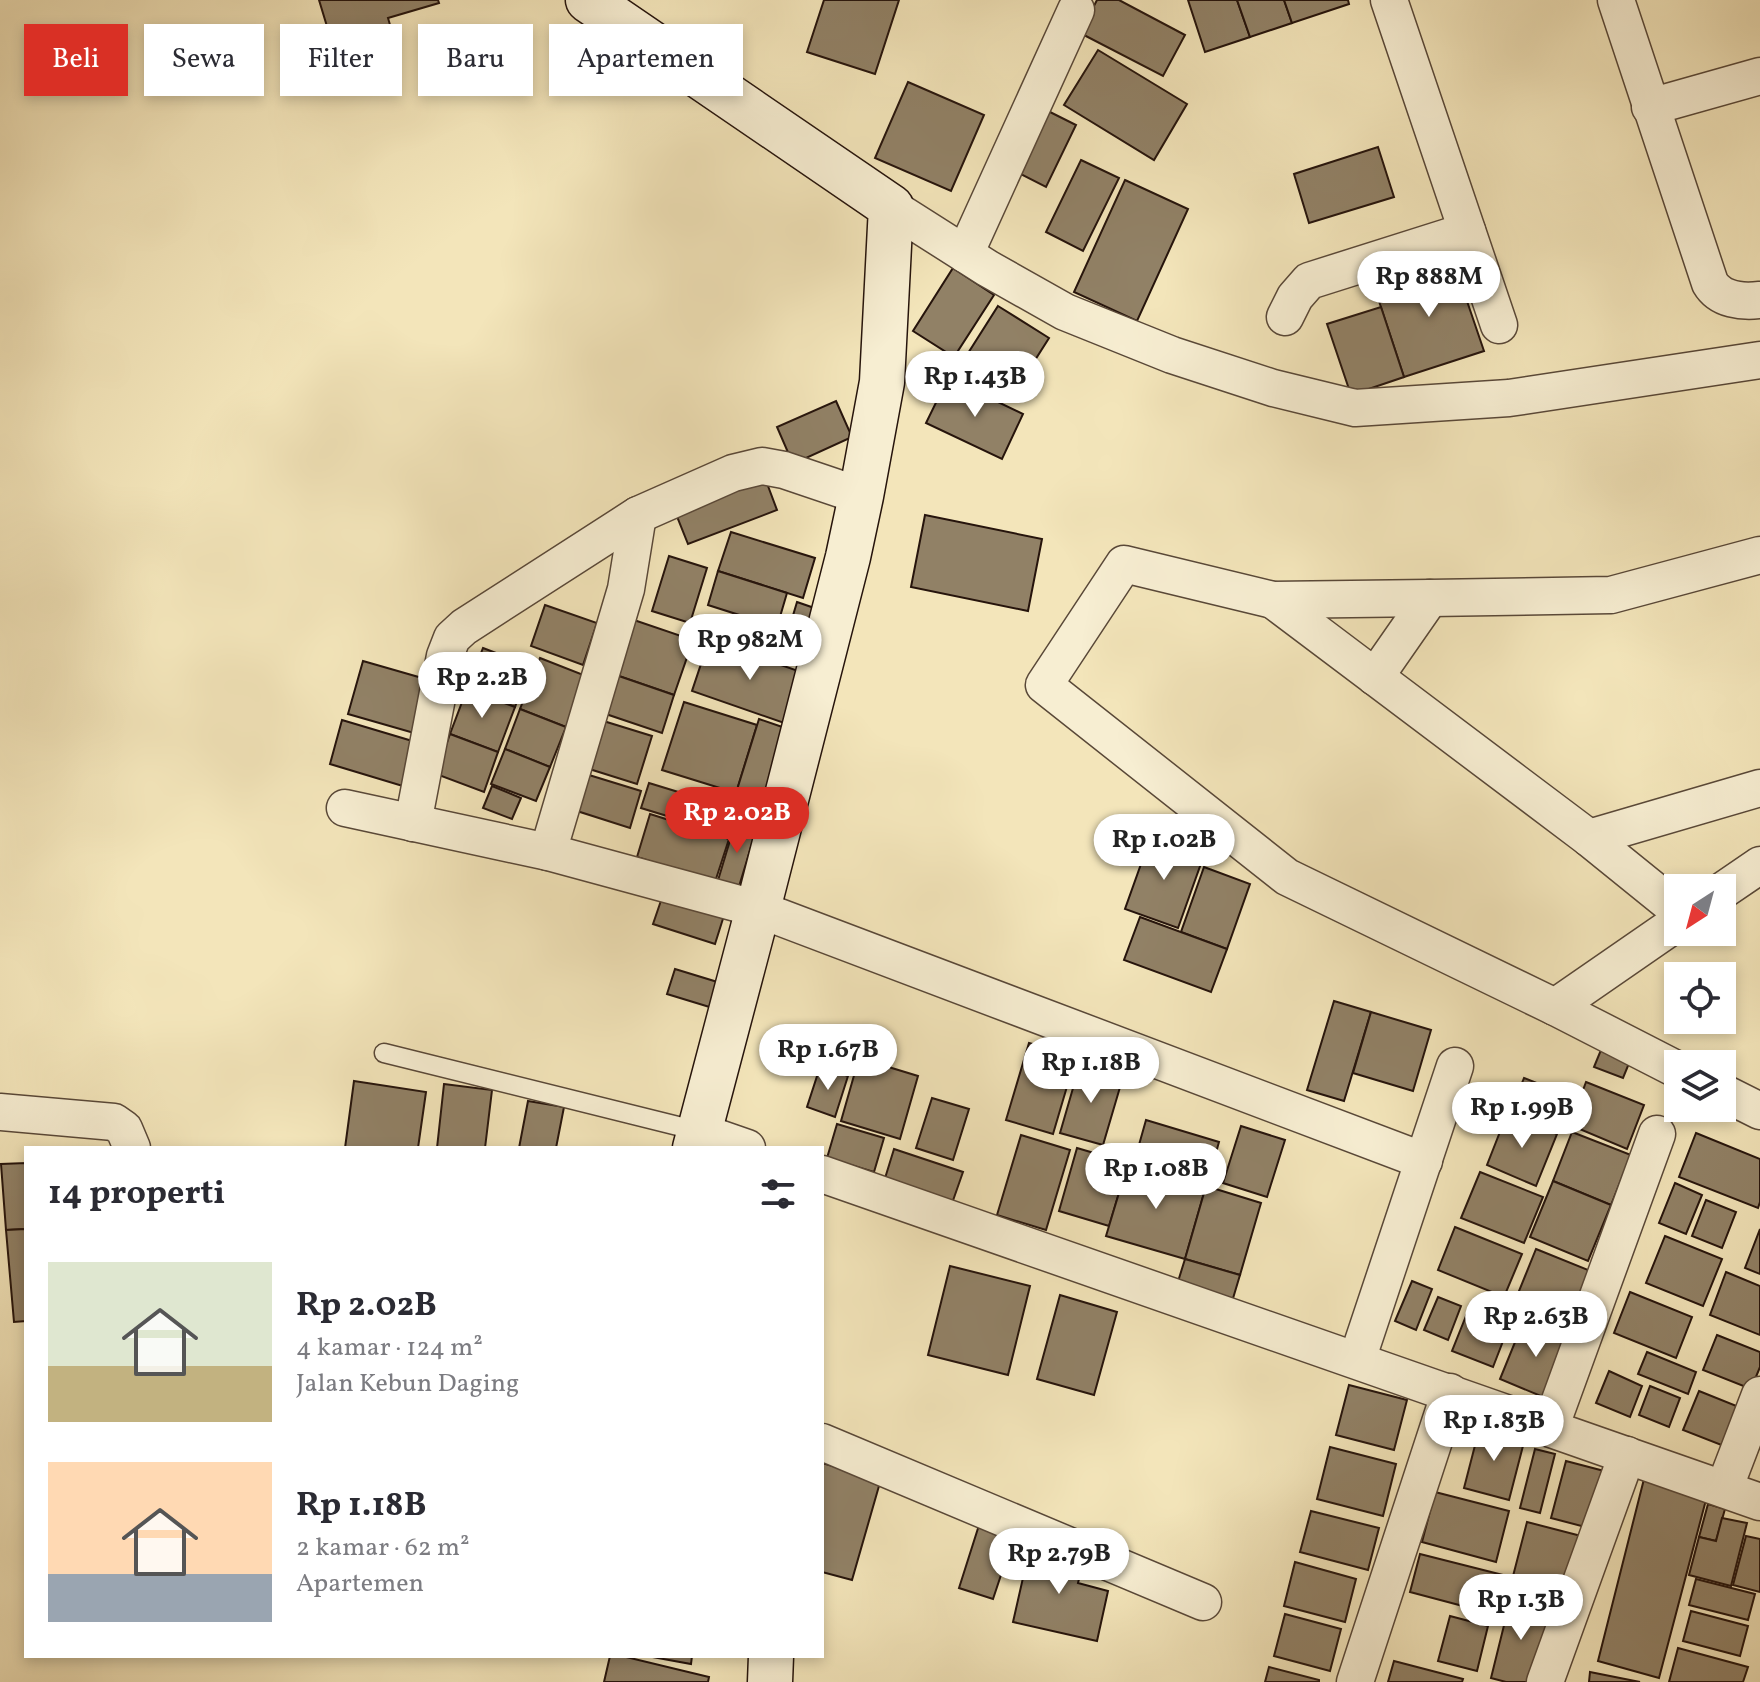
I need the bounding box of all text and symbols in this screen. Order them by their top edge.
chip: Beli [24,24,128,96]
chip: Sewa [144,24,264,96]
chip: Filter [280,24,402,96]
chip: Baru [418,24,533,96]
chip: Apartemen [549,24,743,96]
pin: Rp 888M [1355,251,1503,319]
text: Rp 888M [1375,259,1483,295]
pin: Rp 1.43B [892,351,1058,419]
text: Rp 1.43B [923,359,1027,395]
pin: Rp 982M [676,614,824,682]
text: Rp 982M [697,622,803,658]
pin: Rp 2.2B [408,652,556,720]
text: Rp 2.2B [436,660,528,696]
pin: Rp 2.02B [654,787,820,855]
text: Rp 2.02B [683,795,791,831]
pin: Rp 1.02B [1081,814,1247,882]
text: Rp 1.02B [1112,822,1216,858]
north arrow [1664,874,1736,946]
map controls [1664,874,1736,1122]
button: locate [1664,962,1736,1034]
pin: Rp 1.67B [745,1024,911,1092]
text: Rp 1.67B [777,1032,879,1068]
pin: Rp 1.18B [1008,1037,1174,1105]
text: Rp 1.18B [1041,1045,1141,1081]
button: layers [1664,1050,1736,1122]
pin: Rp 1.99B [1439,1082,1605,1150]
text: Rp 1.99B [1470,1090,1574,1126]
pin: Rp 1.08B [1073,1143,1239,1211]
text: Rp 1.08B [1103,1151,1209,1187]
text: 14 properti [48,1171,225,1218]
icon: filters [756,1172,800,1216]
text: Rp 2.02B [296,1283,437,1330]
pin: Rp 2.63B [1453,1291,1619,1359]
icon: home [112,1294,208,1390]
text: Rp 2.63B [1483,1299,1589,1335]
text: 4 kamar · 124 m² [296,1330,483,1366]
text: Jalan Kebun Daging [296,1366,519,1402]
pin: Rp 1.83B [1411,1395,1577,1463]
text: Rp 1.83B [1443,1403,1545,1439]
text: Rp 1.18B [296,1483,426,1530]
icon: home [112,1494,208,1590]
pin: Rp 2.79B [976,1528,1142,1596]
text: 2 kamar · 62 m² [296,1530,470,1566]
text: Rp 2.79B [1007,1536,1111,1572]
text: Apartemen [296,1566,424,1602]
pin: Rp 1.3B [1447,1574,1595,1642]
text: Rp 1.3B [1477,1582,1565,1618]

